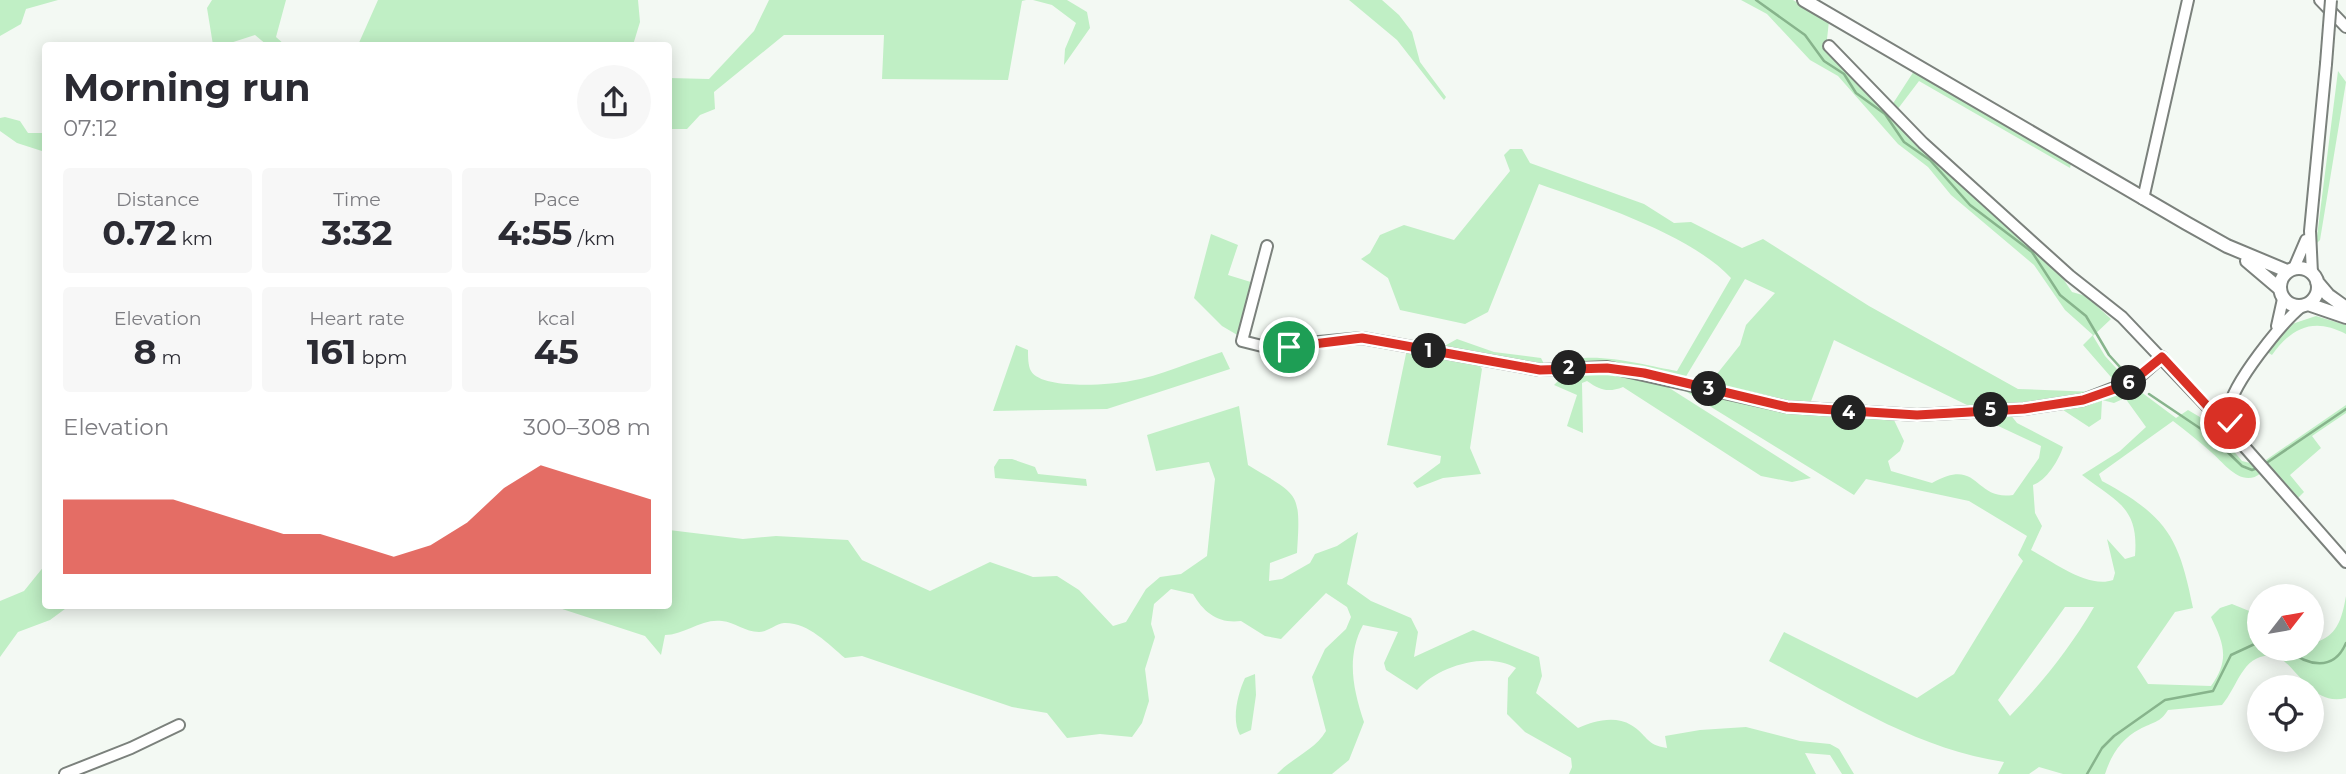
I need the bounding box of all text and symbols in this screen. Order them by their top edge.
text: Morning run [63,64,311,111]
button: share [577,65,651,139]
text: 07:12 [63,114,117,142]
text: Distance [116,188,199,211]
text: Time [333,188,381,211]
text: Pace [533,188,580,211]
text: 0.72 [102,211,177,254]
text: 3:32 [321,211,393,254]
text: 4:55 [497,211,572,254]
text: km [177,227,213,250]
text: /km [572,227,615,250]
text: Elevation [114,307,202,330]
text: Heart rate [309,307,405,330]
text: kcal [537,307,575,330]
pin [1259,317,1319,377]
icon: arrive [1270,328,1308,366]
text: 8 [134,330,157,373]
text: 161 [307,330,356,373]
text: 45 [534,330,579,373]
pin: 1 [1412,334,1446,368]
text: 1 [1425,339,1432,362]
text: m [157,346,182,369]
text: bpm [356,346,407,369]
pin: 2 [1552,350,1586,386]
text: 2 [1563,356,1574,379]
pin: 6 [2112,366,2146,400]
text: 6 [2122,371,2135,394]
pin: 3 [1692,372,1726,406]
text: 3 [1703,377,1714,400]
pin: 5 [1974,392,2008,428]
pin [2200,393,2260,453]
pin: 4 [1832,396,1867,430]
text: 5 [1985,398,1996,421]
text: 4 [1842,401,1855,424]
icon: check [2211,404,2249,442]
text: Elevation [63,413,169,441]
text: 300–308 m [523,413,651,441]
north arrow [2247,584,2324,662]
map controls [2247,584,2324,752]
button: locate [2247,675,2324,752]

